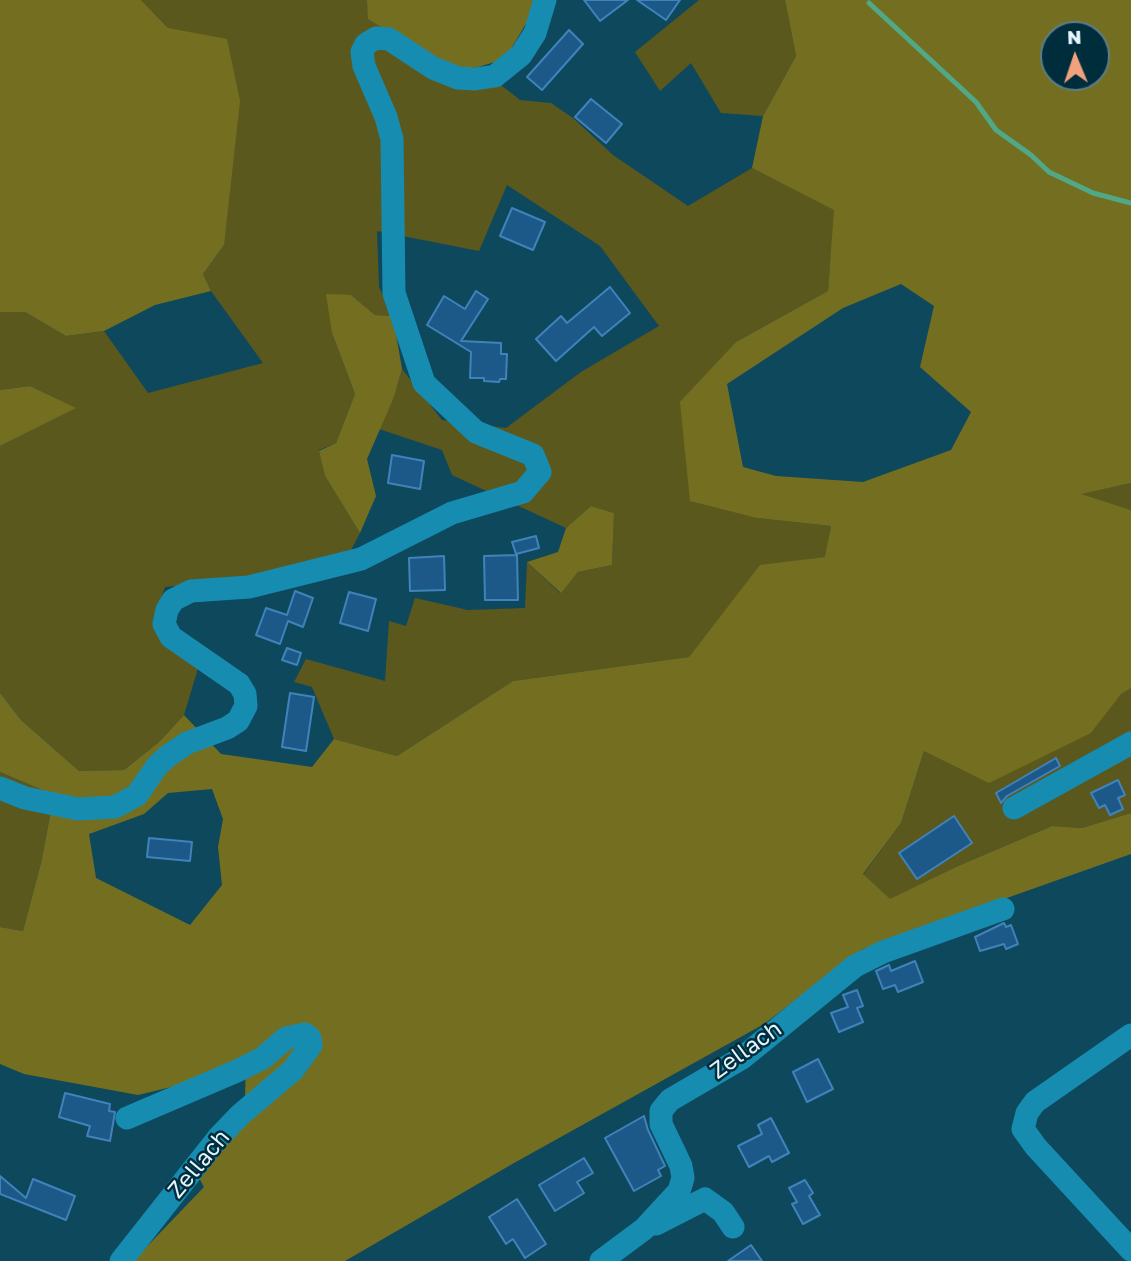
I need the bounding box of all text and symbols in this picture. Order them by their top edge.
north arrow [1040,21,1110,91]
text: N [1067,25,1082,48]
street label: Zellach [705,1015,787,1085]
street label: Zellach [162,1124,236,1204]

